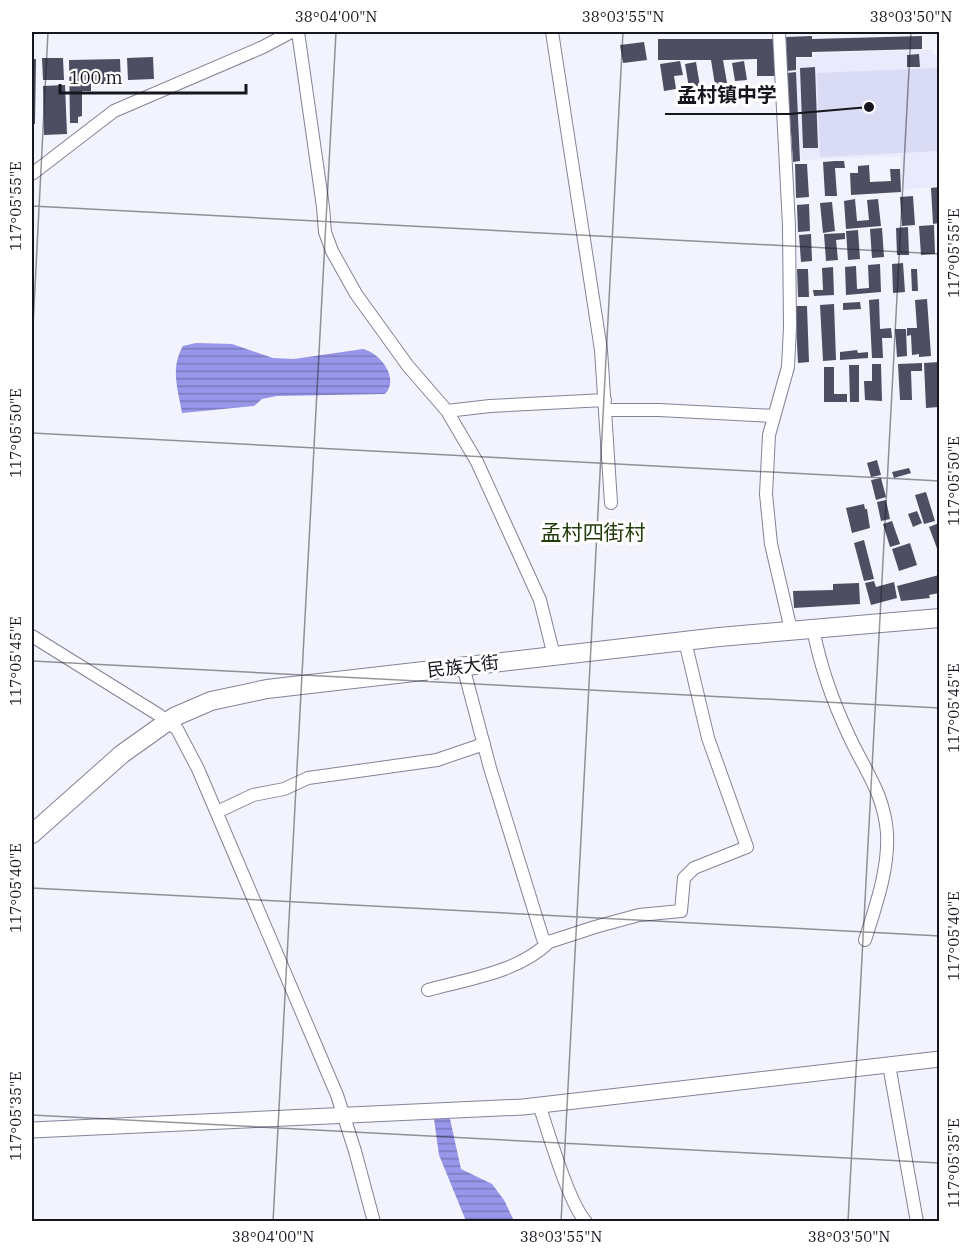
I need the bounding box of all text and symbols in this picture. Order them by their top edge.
text: 38°04'00"N [295,7,377,26]
text: 38°03'55"N [582,7,664,26]
text: 38°03'50"N [870,7,952,26]
scale bar [60,57,246,95]
text: 100 m [69,66,123,89]
callout: 孟村镇中学 [665,76,789,114]
text: 孟村镇中学 [677,81,777,108]
text: 117°05'55"E [6,161,25,251]
text: 117°05'55"E [944,208,963,298]
text: 117°05'50"E [6,388,25,478]
text: 117°05'50"E [944,436,963,526]
district label: 孟村四街村 [541,518,646,546]
text: 117°05'45"E [6,616,25,706]
street label: 民族大街 [426,650,500,682]
text: 117°05'45"E [944,663,963,753]
text: 117°05'40"E [6,843,25,933]
text: 117°05'40"E [944,891,963,981]
text: 117°05'35"E [6,1071,25,1161]
text: 117°05'35"E [944,1118,963,1208]
text: 38°04'00"N [232,1227,314,1246]
text: 38°03'55"N [520,1227,602,1246]
text: 38°03'50"N [808,1227,890,1246]

